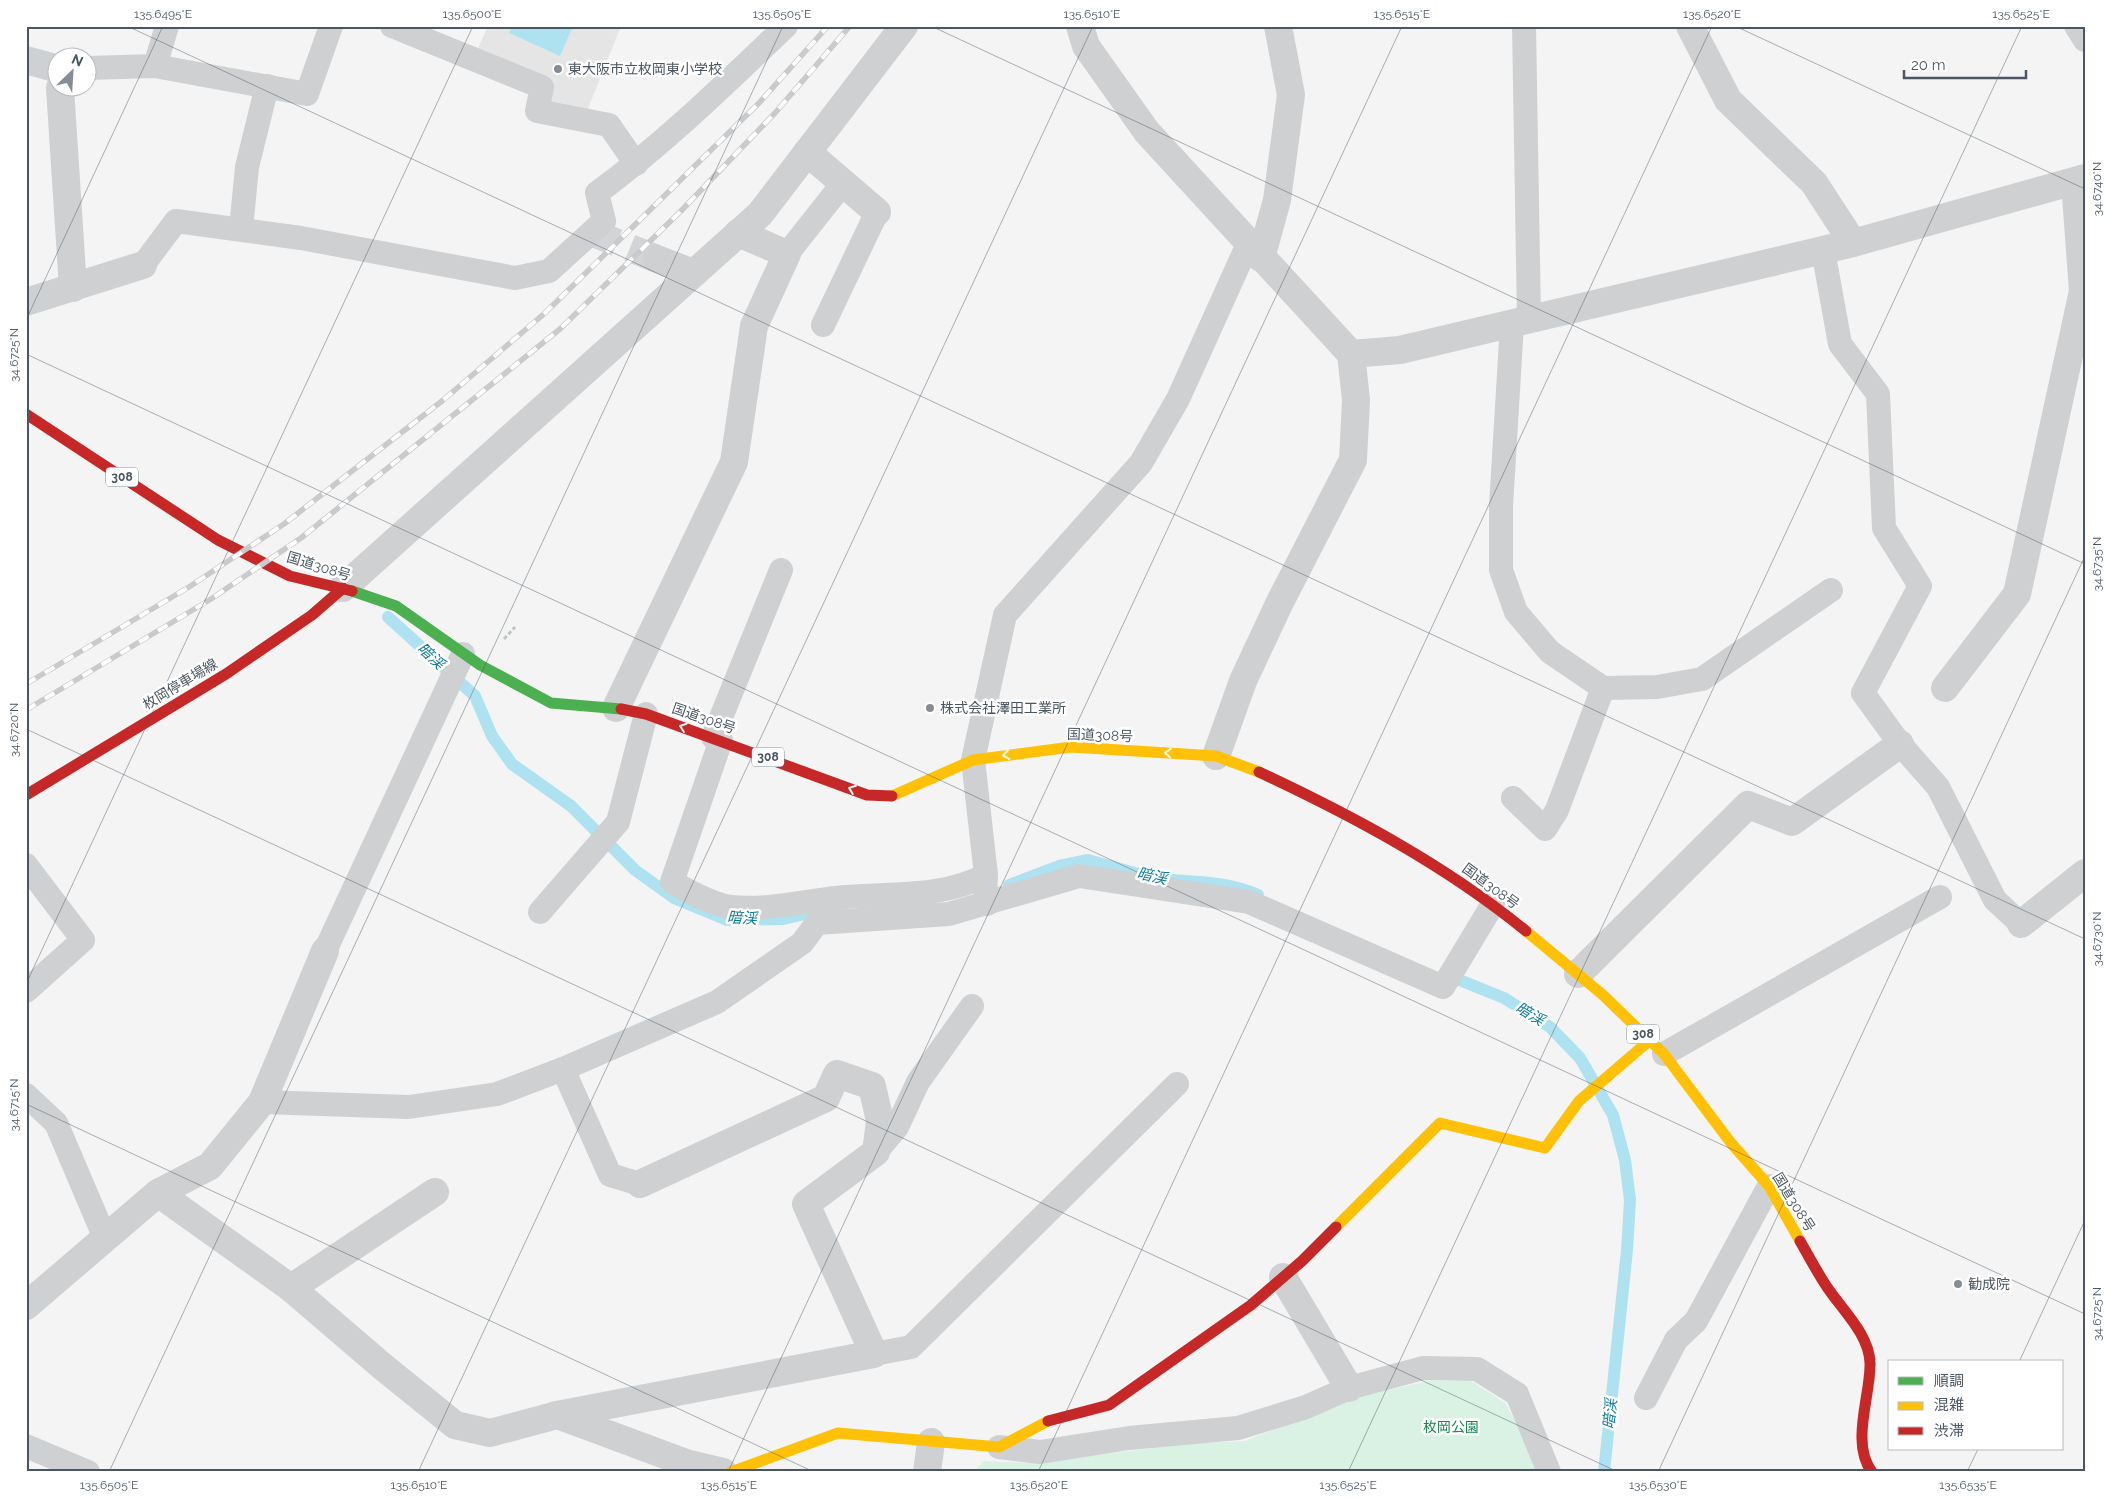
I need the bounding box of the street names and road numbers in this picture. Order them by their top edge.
road number: 308 [106,468,138,487]
street label: 国道308号 [285,549,353,583]
street label: 枚岡停車場線 [140,656,220,712]
street label: 国道308号 [670,700,738,736]
street label: 国道308号 [1067,726,1133,744]
road number: 308 [752,748,784,766]
street label: 国道308号 [1459,860,1523,912]
road number: 308 [1627,1024,1659,1044]
street label: 国道308号 [1770,1170,1818,1234]

